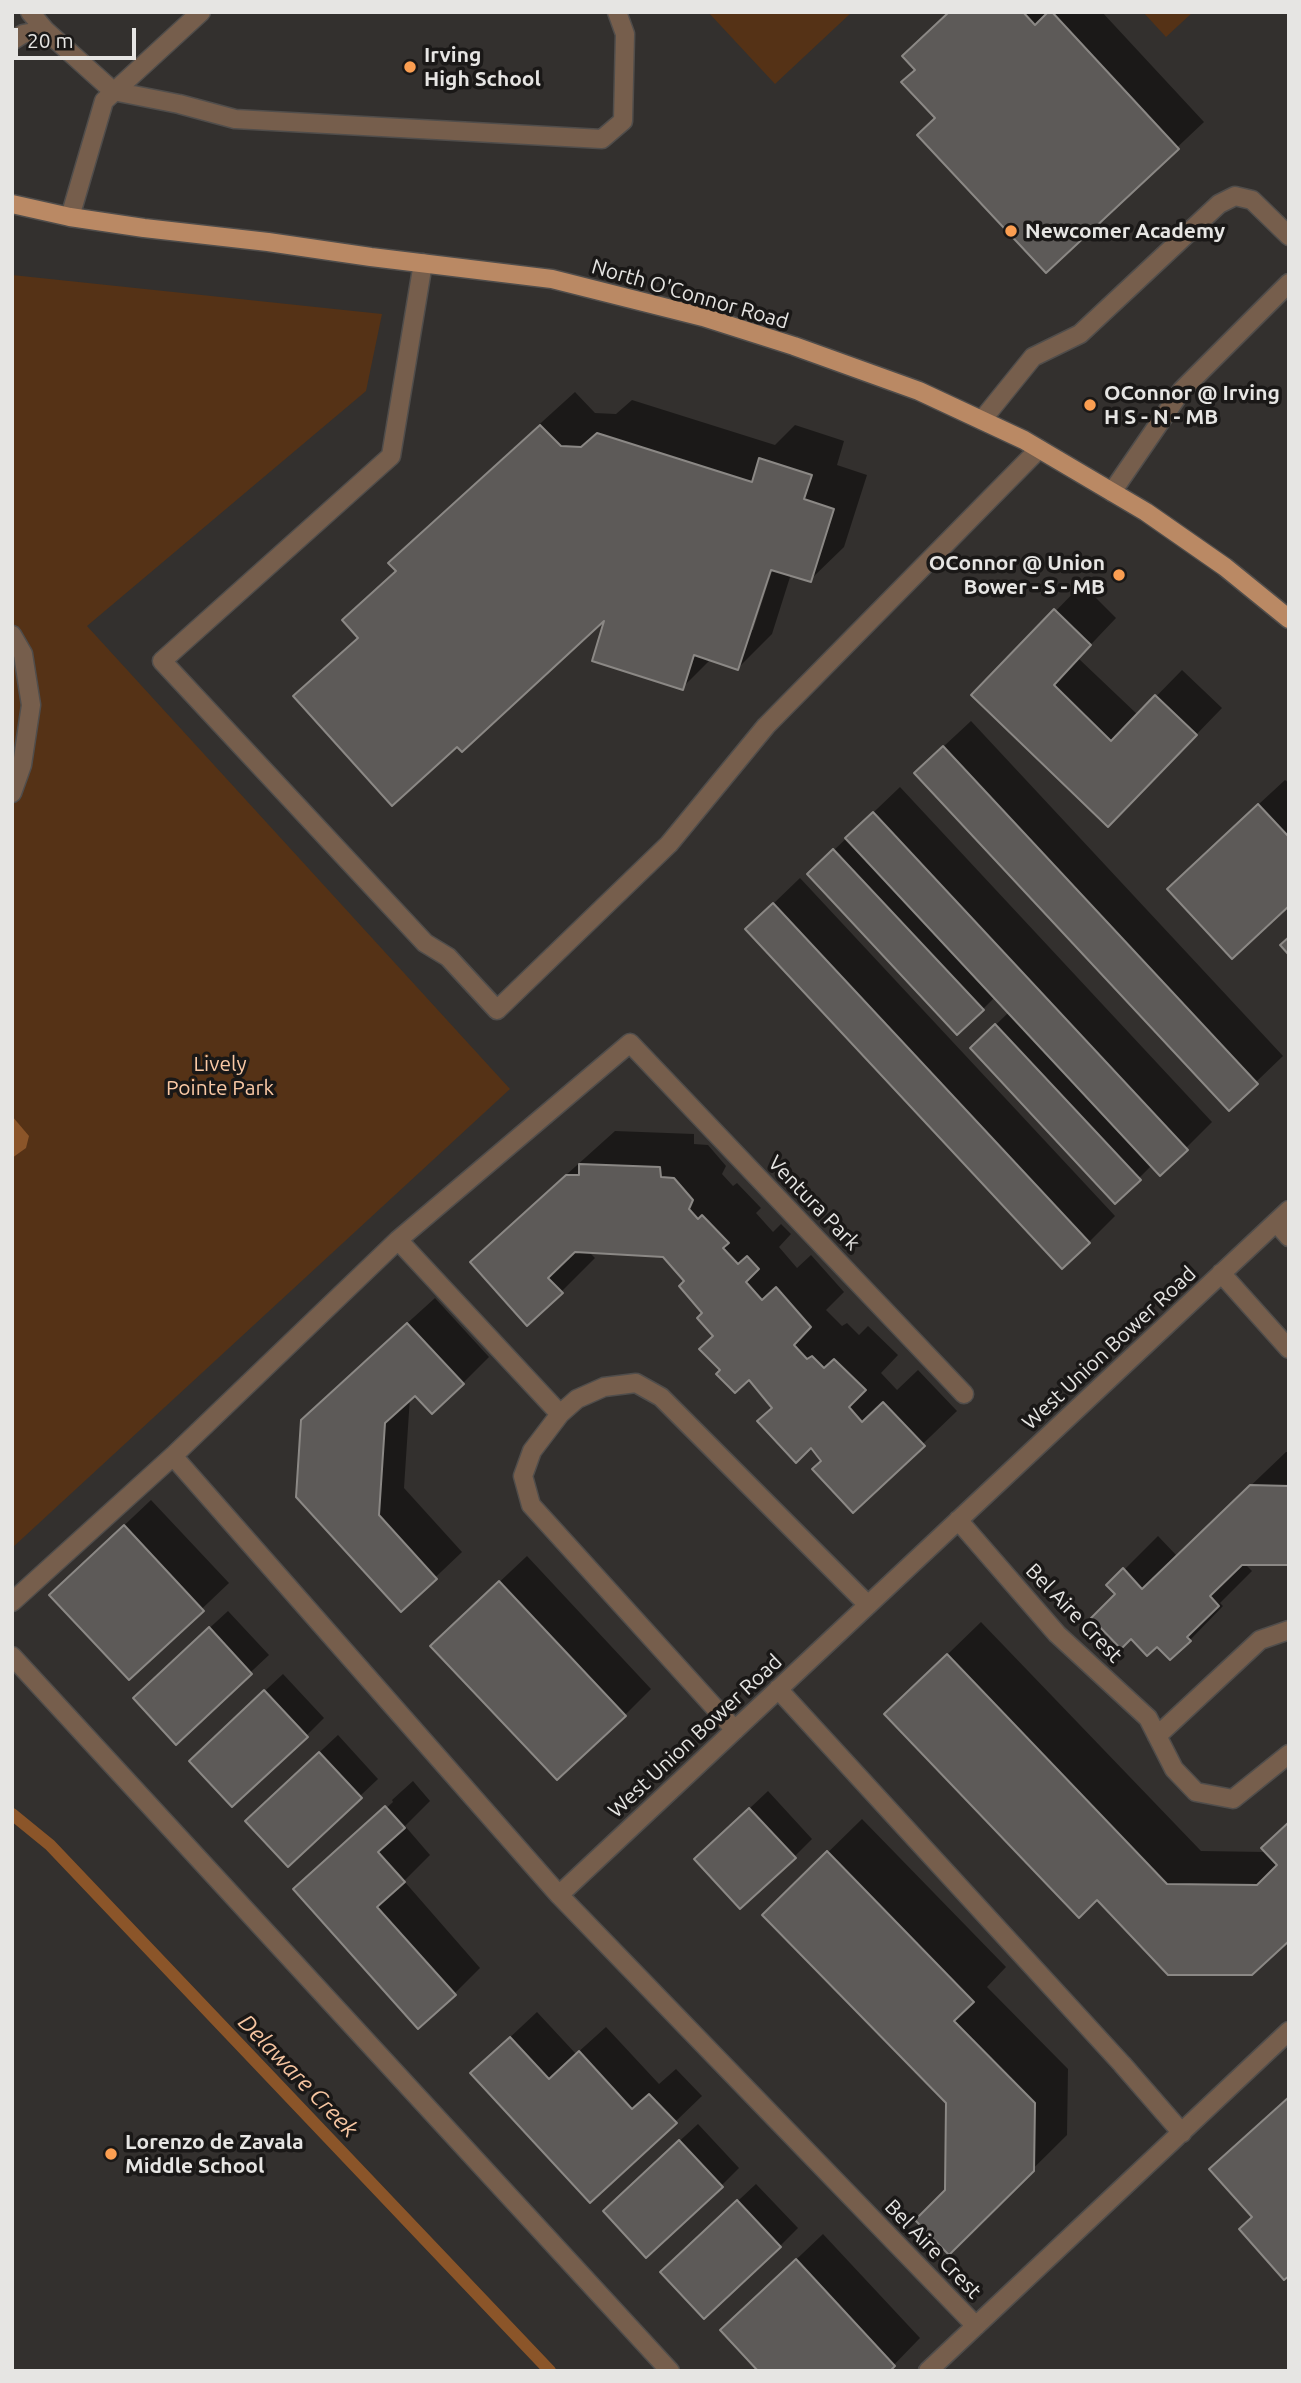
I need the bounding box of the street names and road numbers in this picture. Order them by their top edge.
street label: North O'Connor Road [589,254,791,334]
street label: Ventura Park [763,1150,865,1256]
street label: West Union Bower Road [1017,1261,1201,1435]
street label: Bel Aire Crest [1020,1558,1128,1668]
street label: West Union Bower Road [603,1649,787,1823]
street label: Bel Aire Crest [879,2194,987,2304]

